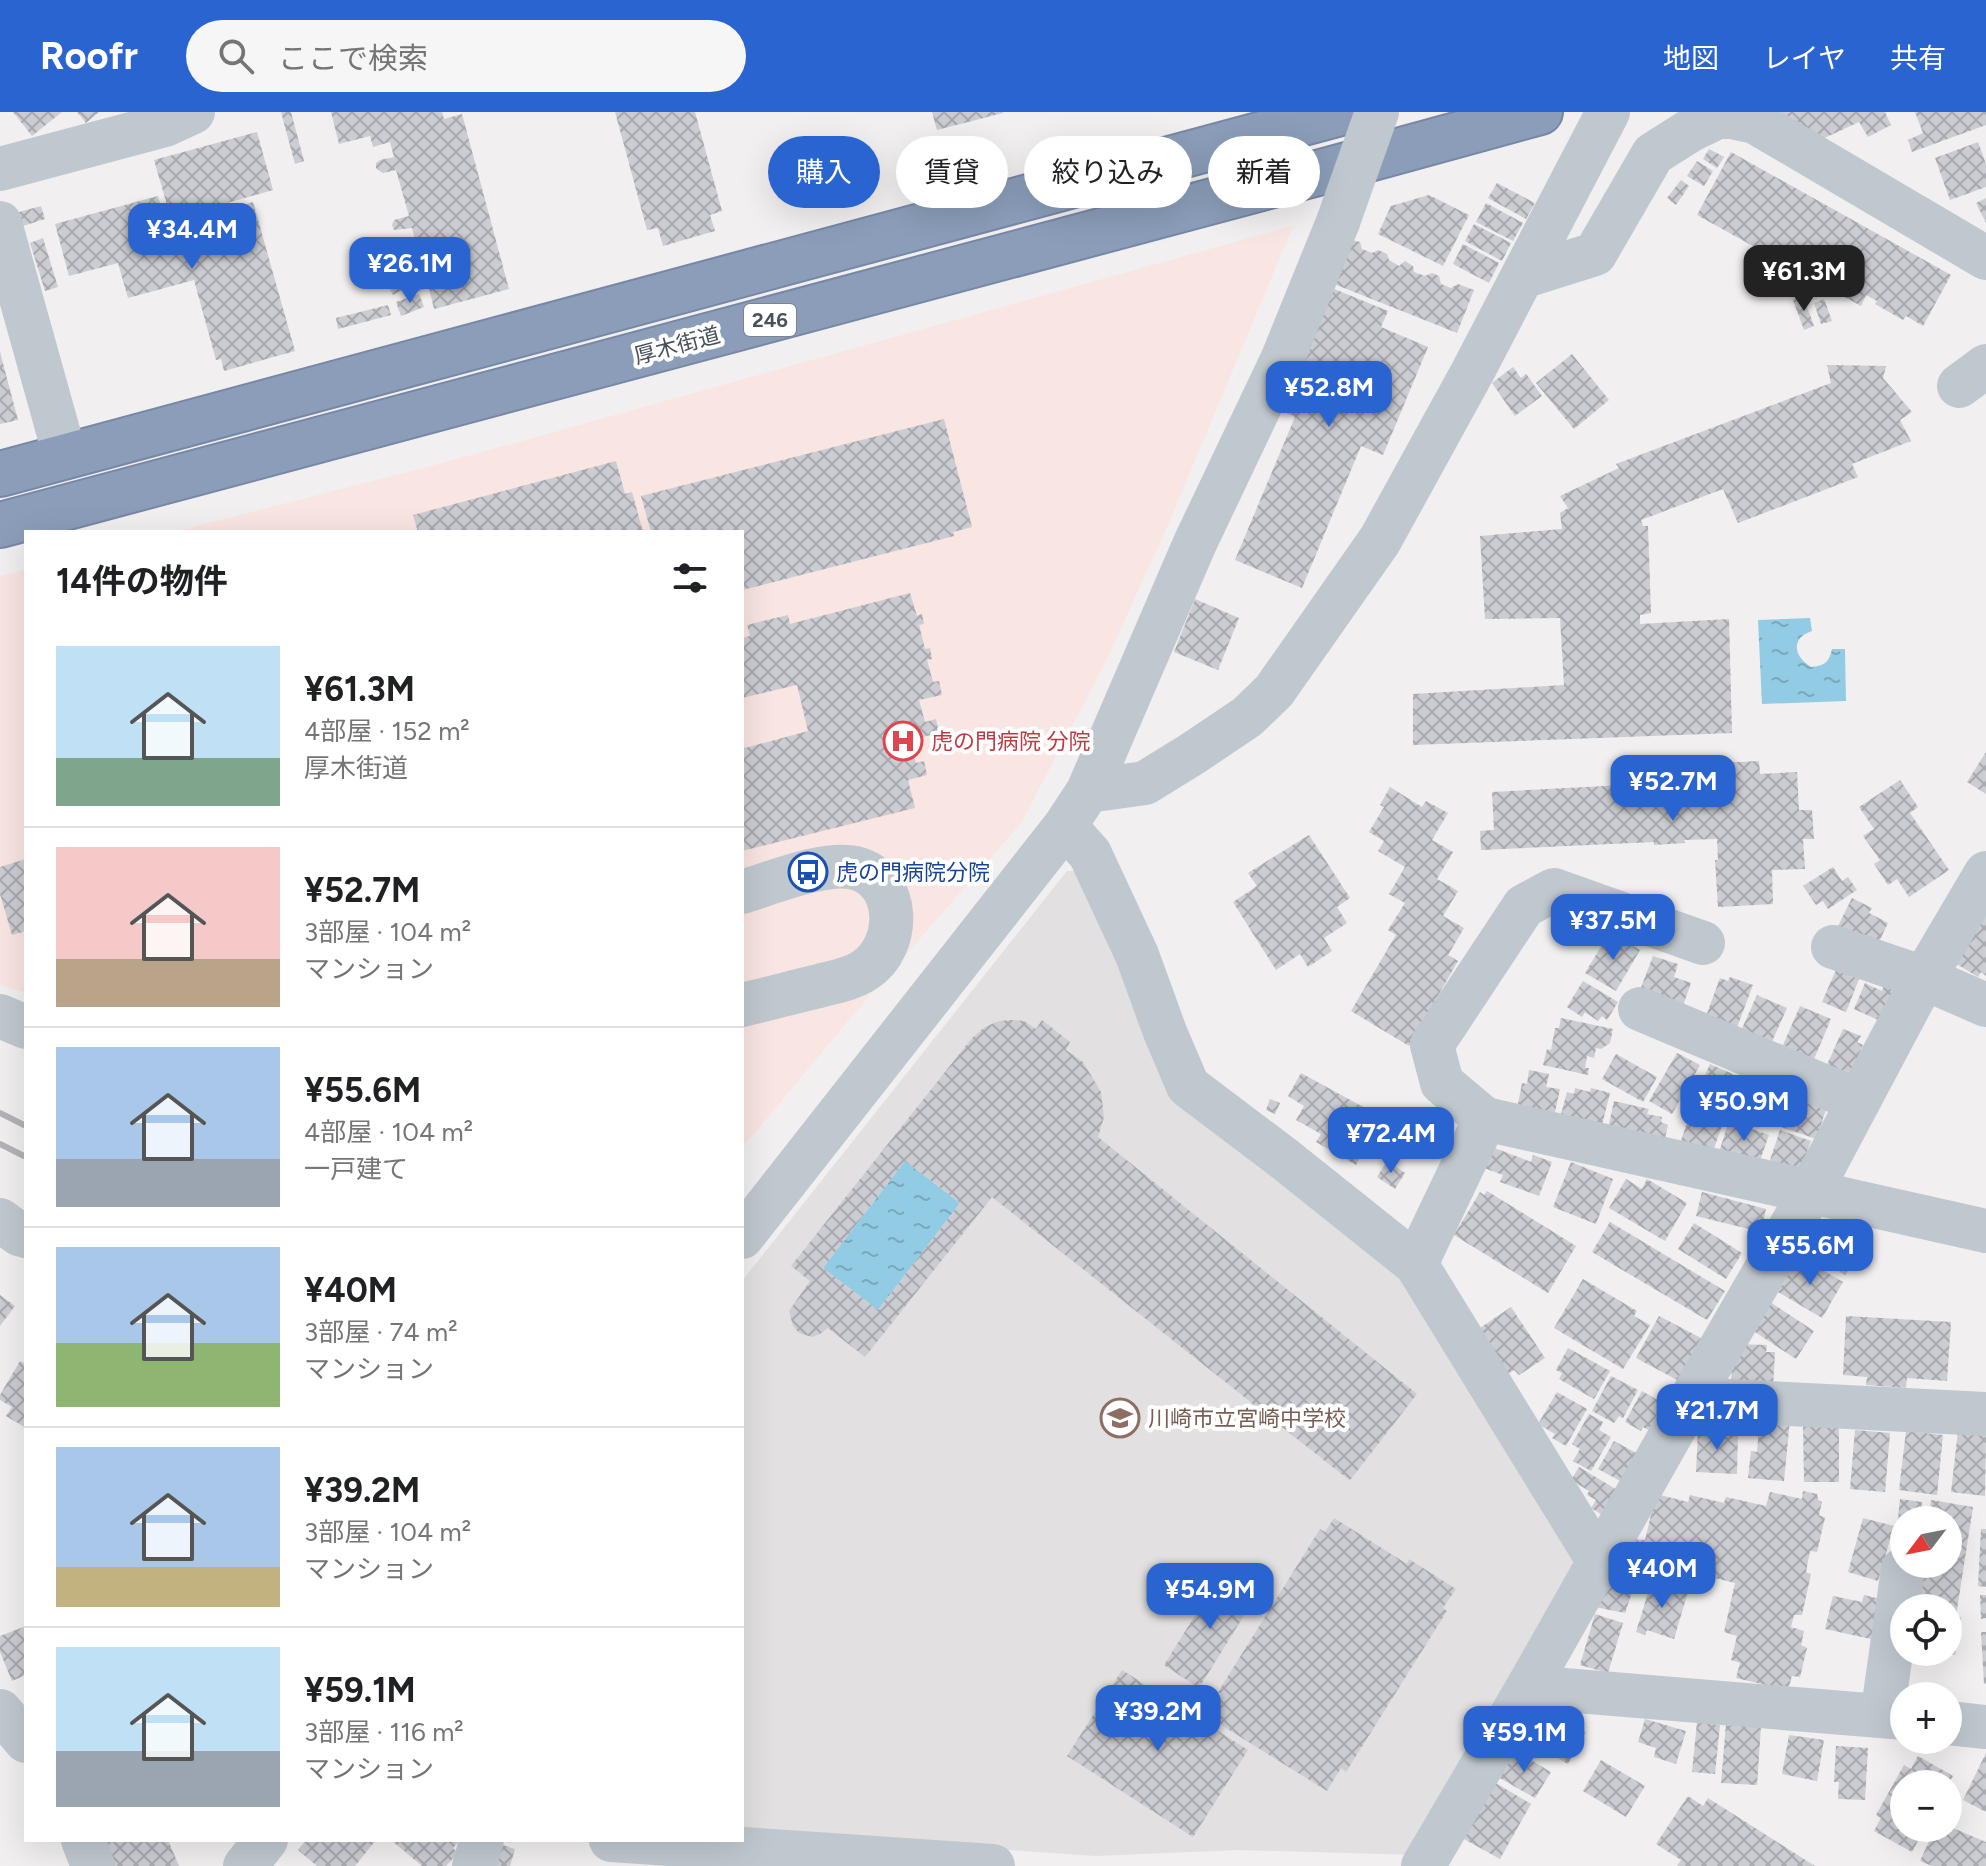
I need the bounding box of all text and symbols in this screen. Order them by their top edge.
search box [186,20,746,92]
text: Roofr [40,33,138,79]
icon: search [214,34,258,78]
text: ここで検索 [278,40,428,77]
text: 地図 [1663,41,1719,75]
text: レイヤ [1763,41,1846,75]
text: 共有 [1890,41,1946,75]
chip: 購入 [768,136,880,208]
chip: 賃貸 [896,136,1008,208]
chip: 絞り込み [1024,136,1192,208]
chip: 新着 [1208,136,1320,208]
pin: ¥34.4M [127,203,257,271]
text: ¥34.4M [146,213,238,245]
pin: ¥26.1M [345,237,475,305]
pin: ¥61.3M [1739,245,1869,313]
text: ¥26.1M [367,247,453,279]
text: ¥61.3M [1762,255,1846,287]
road number: 246 [744,304,796,336]
street label: 厚木街道 [631,321,723,370]
pin: ¥52.8M [1264,361,1394,429]
text: ¥52.8M [1284,371,1374,403]
icon: filters [668,556,712,600]
text: 14件の物件 [56,561,228,602]
text: ¥61.3M [304,669,415,710]
icon: home [120,678,216,774]
text: 4部屋 · 152 m² [304,715,470,747]
hospital icon: 虎の門病院 分院 [882,720,924,762]
place label: 虎の門病院 分院 [931,728,1090,755]
text: 厚木街道 [304,752,408,784]
pin: ¥52.7M [1608,755,1738,823]
text: ¥52.7M [1629,765,1717,797]
bus stop icon: 虎の門病院分院 [787,851,829,893]
place label: 虎の門病院分院 [836,859,990,886]
text: ¥52.7M [304,870,420,911]
icon: home [120,879,216,975]
pin: ¥37.5M [1548,894,1678,962]
text: ¥37.5M [1569,904,1657,936]
text: 3部屋 · 104 m² [304,916,471,948]
text: マンション [304,953,434,985]
text: ¥55.6M [304,1070,421,1111]
pin: ¥50.9M [1679,1075,1809,1143]
icon: home [120,1079,216,1175]
text: ¥50.9M [1698,1085,1790,1117]
pin: ¥72.4M [1326,1107,1456,1175]
text: 4部屋 · 104 m² [304,1116,473,1148]
text: ¥72.4M [1346,1117,1436,1149]
text: 一戸建て [304,1153,408,1185]
pin: ¥55.6M [1745,1219,1875,1287]
text: ¥55.6M [1765,1229,1855,1261]
text: ¥40M [304,1270,397,1311]
icon: home [120,1279,216,1375]
text: 3部屋 · 74 m² [304,1316,458,1348]
text: マンション [304,1353,434,1385]
pin: ¥21.7M [1652,1384,1782,1452]
text: ¥21.7M [1675,1394,1759,1426]
school or university icon: 川崎市立宮崎中学校 [1099,1397,1141,1439]
place label: 川崎市立宮崎中学校 [1148,1405,1346,1432]
text: ¥39.2M [304,1470,420,1511]
icon: home [120,1479,216,1575]
north arrow [1890,1506,1962,1578]
map controls [1890,1506,1962,1842]
text: 3部屋 · 104 m² [304,1516,471,1548]
pin: ¥40M [1615,1542,1709,1610]
text: ¥40M [1626,1552,1698,1584]
text: マンション [304,1553,434,1585]
pin: ¥54.9M [1145,1563,1275,1631]
text: ¥54.9M [1165,1573,1255,1605]
button: locate [1890,1594,1962,1666]
text: ¥59.1M [304,1670,416,1711]
icon: home [120,1679,216,1775]
button: + [1890,1682,1962,1754]
pin: ¥39.2M [1093,1685,1223,1753]
text: ¥39.2M [1114,1695,1202,1727]
pin: ¥59.1M [1459,1706,1589,1774]
text: 3部屋 · 116 m² [304,1716,464,1748]
text: ¥59.1M [1481,1716,1567,1748]
text: マンション [304,1753,434,1785]
button: − [1890,1770,1962,1842]

